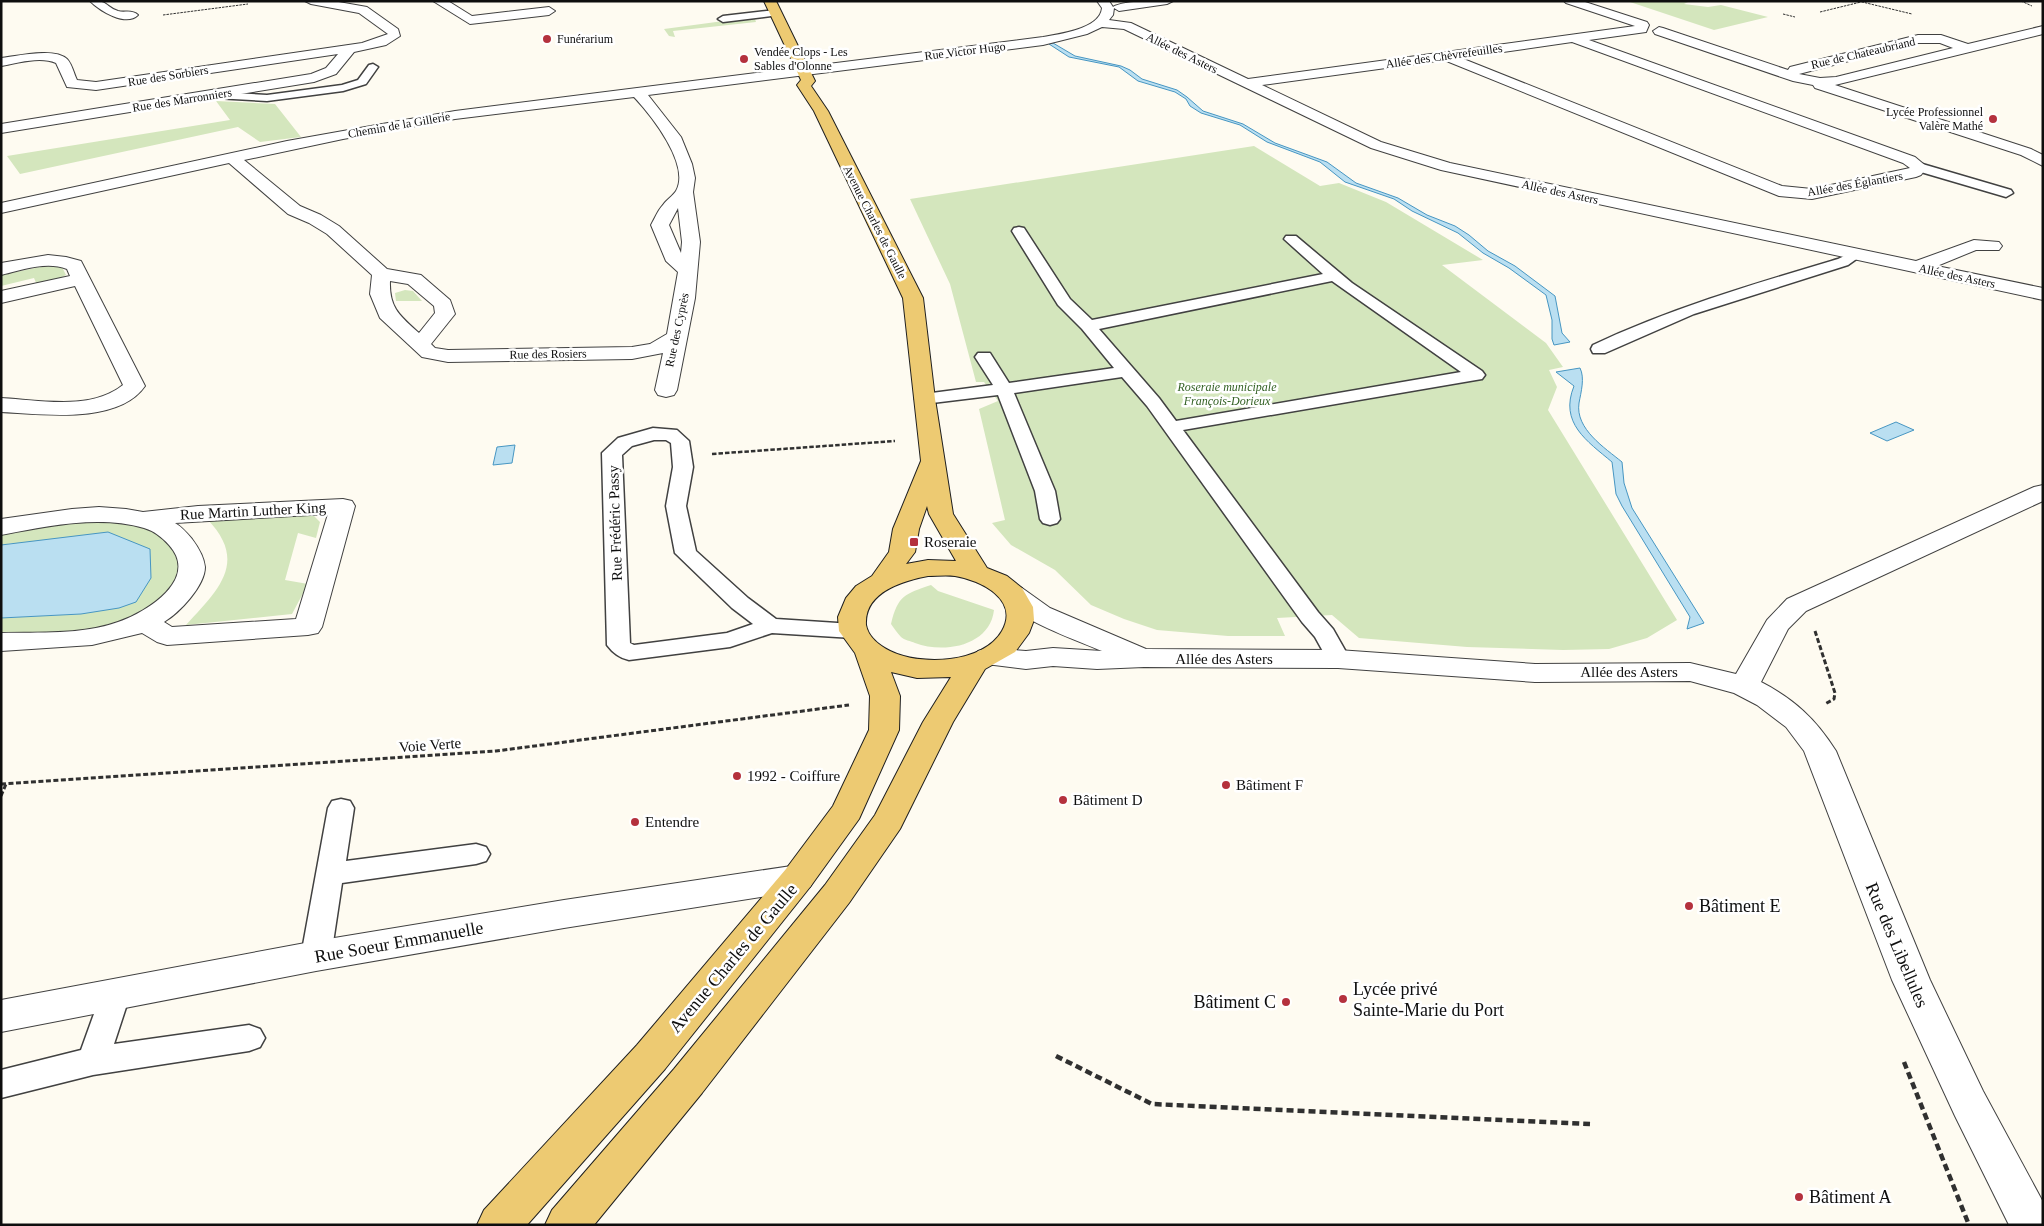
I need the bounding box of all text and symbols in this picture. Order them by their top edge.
street label: Allée des Asters [1144,30,1220,77]
place label: Funérarium [557,32,614,46]
marker: Funérarium [541,33,553,45]
street label: Rue de Chateaubriand [1809,34,1917,72]
street label: Rue Victor Hugo [924,39,1006,63]
street label: Allée des Chèvrefeuilles [1385,41,1504,71]
place label: Vendée Clops - Les Sables d'Olonne [754,45,848,73]
marker: Vendée Clops - Les Sables d'Olonne [738,53,750,65]
street label: Rue des Sorbiers [127,63,210,89]
street label: Rue des Marronniers [131,85,233,115]
place label: Lycée Professionnel Valère Mathé [1886,105,1984,133]
street label: Chemin de la Gillerie [347,109,451,141]
marker: Lycée Professionnel Valère Mathé [1987,113,1999,125]
street label: Avenue Charles de Gaulle [840,163,910,281]
street label: Allée des Églantiers [1806,169,1904,199]
street label: Allée des Asters [1520,177,1600,207]
street label: Allée des Asters [1917,261,1997,291]
street label: Rue des Cyprès [662,291,692,368]
street label: Rue des Rosiers [509,346,587,362]
park label: Roseraie municipale François-Dorieux [1177,380,1277,408]
street label: Rue Frédéric Passy [605,464,625,581]
street label: Rue Martin Luther King [180,499,327,523]
place label: Roseraie [924,534,977,550]
marker: Roseraie [908,536,920,548]
street label: Allée des Asters [1175,651,1273,667]
street label: Allée des Asters [1580,664,1678,680]
street label: Voie Verte [398,735,462,755]
place label: 1992 - Coiffure [747,768,840,784]
marker: 1992 - Coiffure [731,770,743,782]
place label: Bâtiment F [1236,777,1303,793]
marker: Bâtiment F [1220,779,1232,791]
place label: Bâtiment D [1073,792,1143,808]
marker: Bâtiment D [1057,794,1069,806]
place label: Entendre [645,814,699,830]
marker: Entendre [629,816,641,828]
street label: Rue des Libellules [1862,879,1932,1011]
street label: Avenue Charles de Gaulle [665,880,801,1036]
place label: Bâtiment E [1699,896,1780,916]
marker: Bâtiment E [1683,900,1695,912]
street label: Rue Soeur Emmanuelle [313,917,485,967]
place label: Lycée privé Sainte-Marie du Port [1353,979,1504,1020]
place label: Bâtiment C [1194,992,1276,1012]
marker: Lycée privé Sainte-Marie du Port [1337,993,1349,1005]
marker: Bâtiment C [1280,996,1292,1008]
place label: Bâtiment A [1809,1187,1892,1207]
marker: Bâtiment A [1793,1191,1805,1203]

